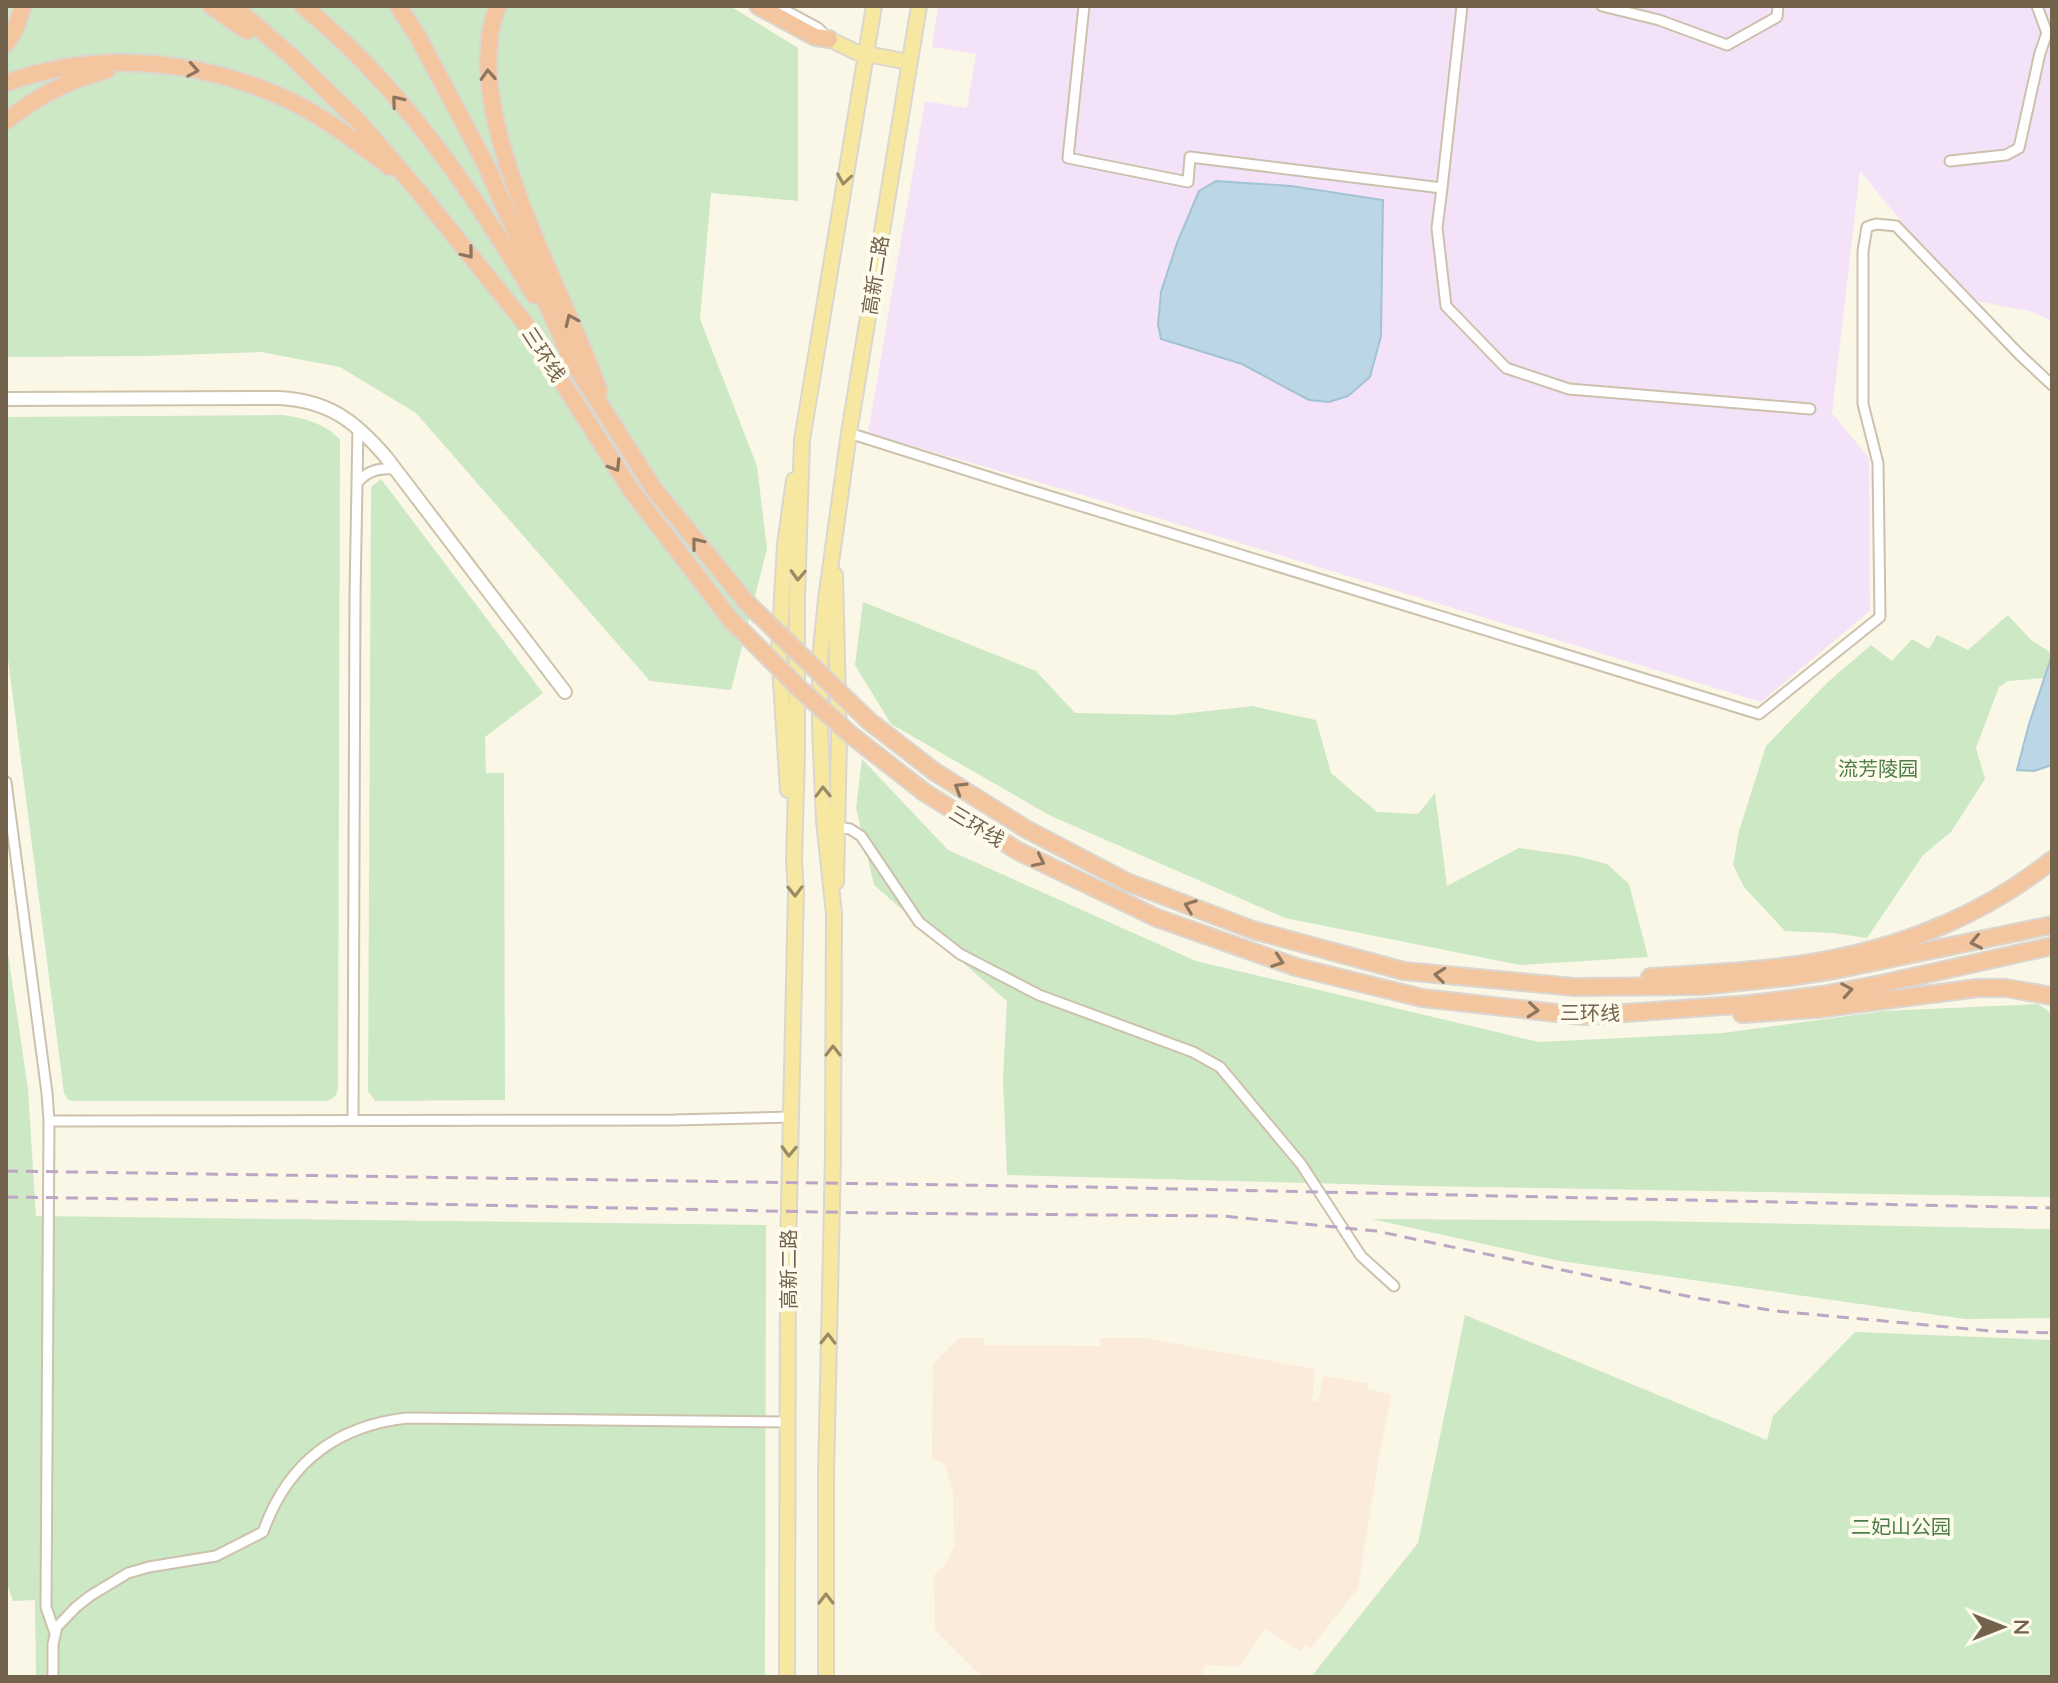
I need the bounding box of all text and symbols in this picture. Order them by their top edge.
one-way arrow [186,60,200,77]
one-way arrow [480,68,497,81]
one-way arrow [392,96,407,110]
one-way arrow [837,172,854,185]
street label: 高新二路 [856,234,894,316]
one-way arrow [458,243,472,258]
one-way arrow [564,314,580,328]
street label: 三环线 [517,322,571,386]
one-way arrow [606,457,621,472]
one-way arrow [692,538,707,553]
one-way arrow [789,569,806,582]
park label: 流芳陵园 [1838,756,1918,781]
one-way arrow [954,782,969,797]
one-way arrow [815,785,832,798]
street label: 三环线 [945,800,1009,852]
one-way arrow [1030,851,1045,867]
one-way arrow [787,885,804,898]
one-way arrow [1184,899,1198,916]
one-way arrow [1970,933,1983,950]
one-way arrow [1270,951,1284,968]
one-way arrow [1433,966,1446,983]
one-way arrow [1840,983,1854,1000]
street label: 三环线 [1560,1000,1620,1025]
one-way arrow [1527,1002,1540,1019]
one-way arrow [824,1044,842,1057]
one-way arrow [781,1145,798,1158]
street label: 高新二路 [776,1229,801,1309]
one-way arrow [819,1332,836,1345]
park label: 二妃山公园 [1851,1514,1951,1539]
north arrow [1962,1587,2042,1667]
one-way arrow [817,1592,835,1605]
text: N [2008,1619,2036,1635]

